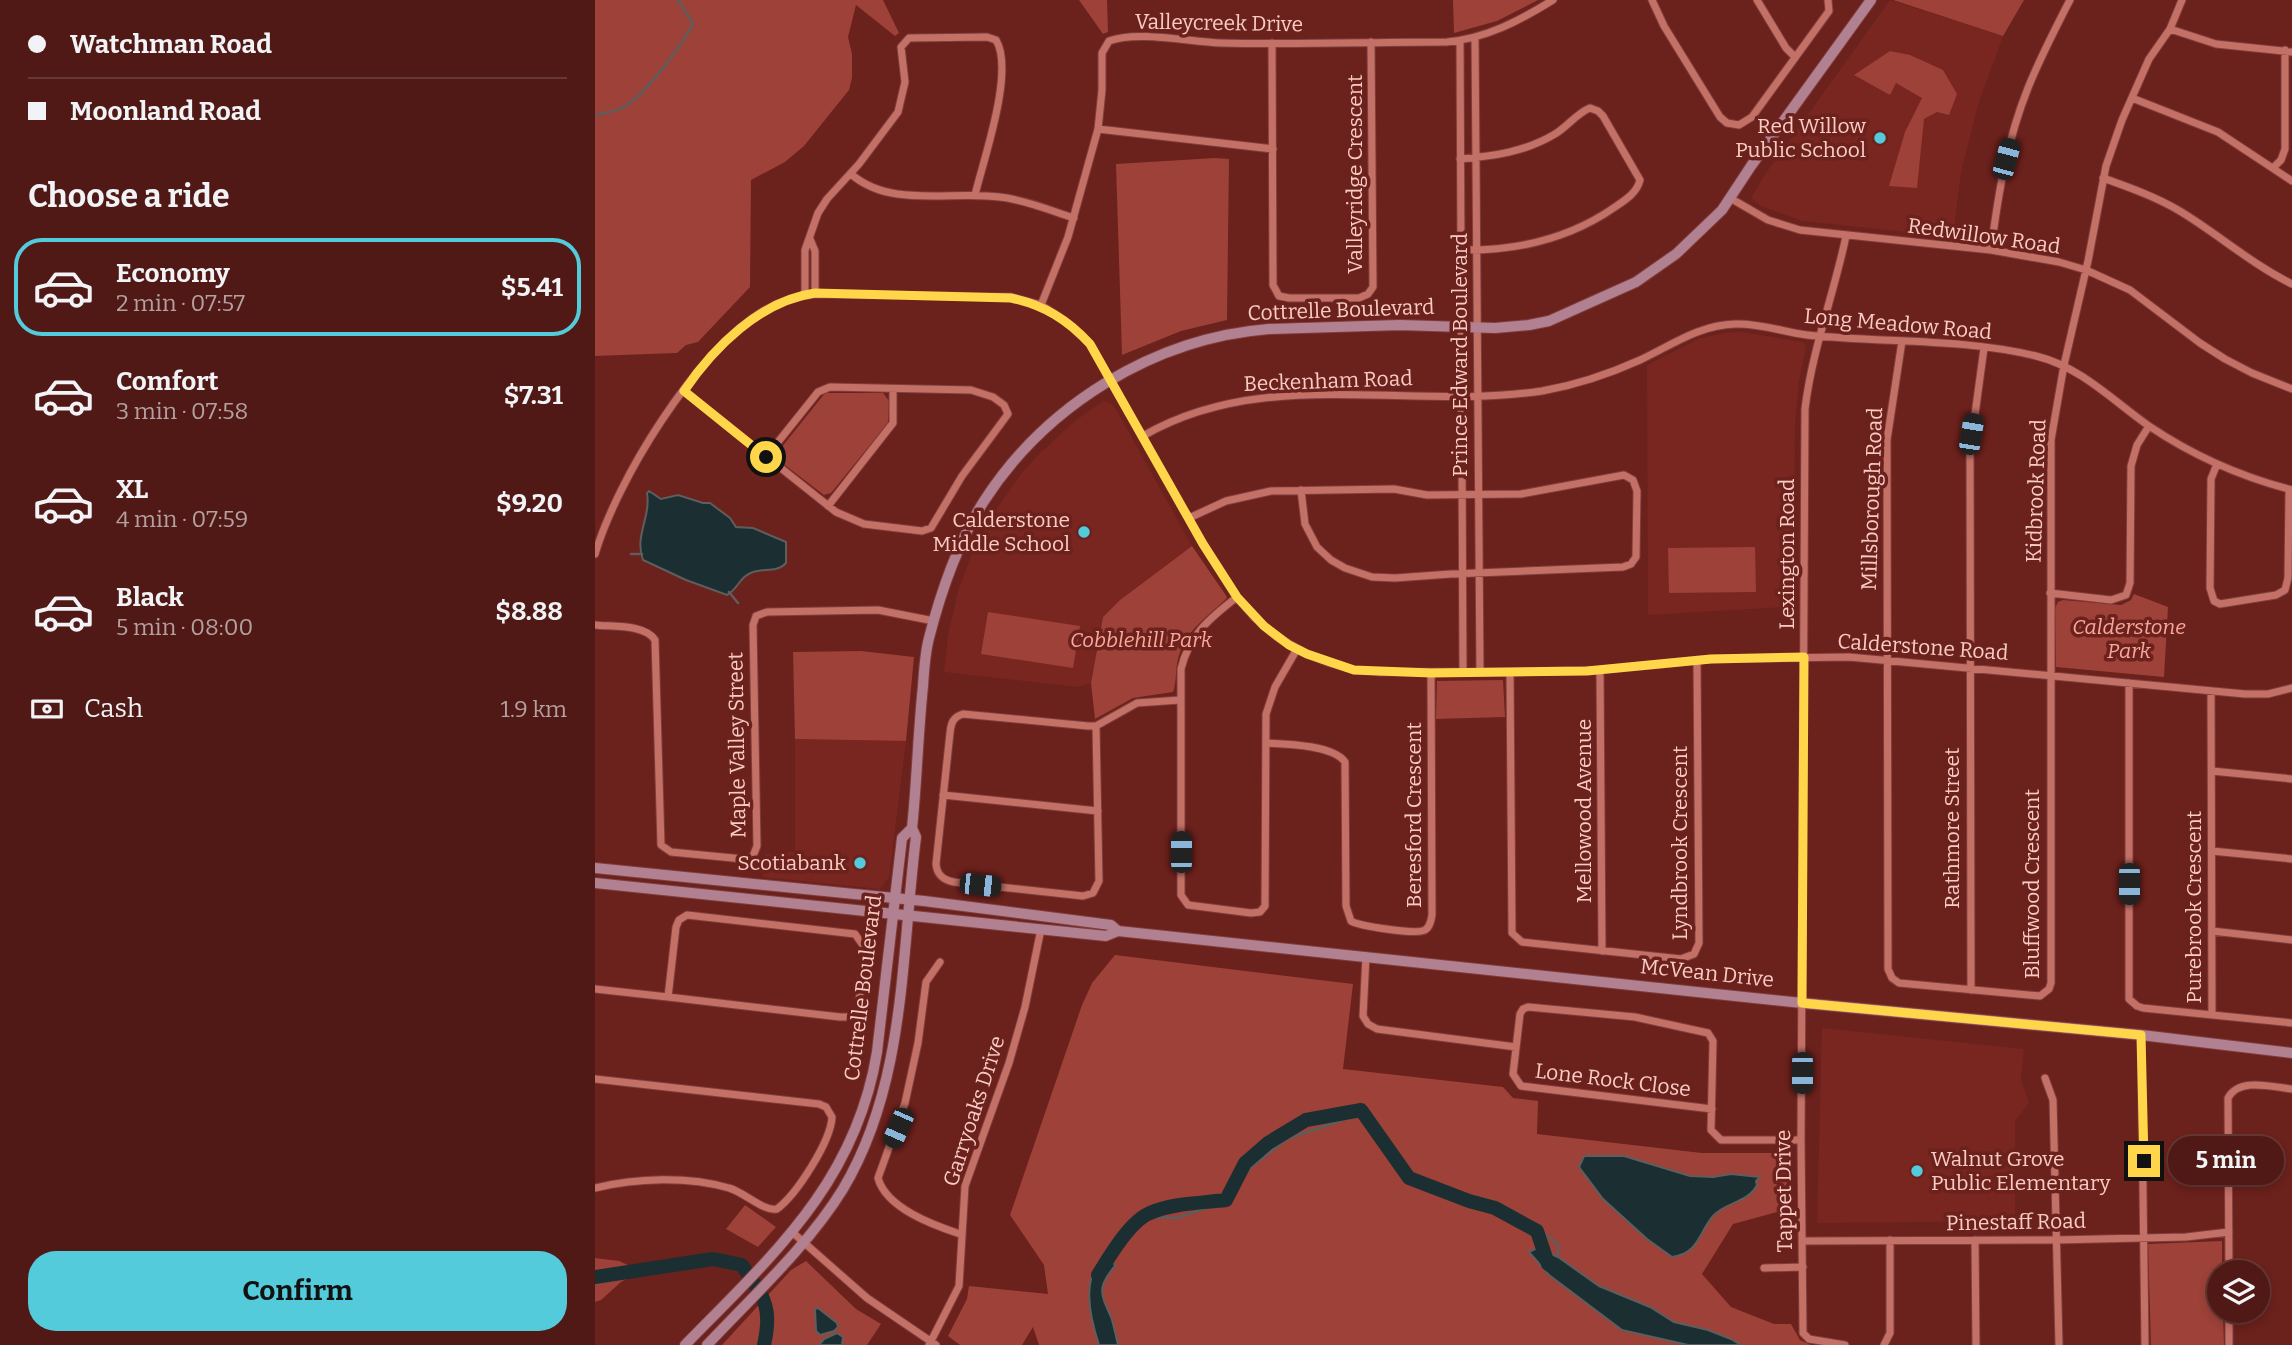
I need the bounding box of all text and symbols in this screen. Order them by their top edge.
street label: Valleycreek Drive [1135,9,1303,37]
text: Watchman Road [70,29,272,60]
street label: Valleyridge Crescent [1342,74,1368,274]
text: Moonland Road [70,96,261,127]
place label: Red Willow Public School [1735,113,1866,163]
marker: Red Willow Public School [1872,130,1888,146]
car [1991,136,2022,182]
text: Choose a ride [28,177,229,215]
street label: Redwillow Road [1906,212,2062,260]
street label: Prince Edward Boulevard [1447,233,1473,477]
icon: car [32,256,95,319]
text: Economy [116,258,230,289]
text: $5.41 [501,272,563,303]
text: 2 min · 07:57 [116,289,245,317]
street label: Cottrelle Boulevard [1247,294,1435,326]
street label: Long Meadow Road [1803,303,1993,345]
icon: car [32,364,95,427]
street label: Beckenham Road [1243,365,1413,397]
text: Comfort [116,366,219,397]
text: $7.31 [504,380,563,411]
text: 3 min · 07:58 [116,397,248,425]
street label: Millsborough Road [1856,407,1888,591]
car [1958,412,1985,456]
street label: Kidbrook Road [2020,419,2052,563]
route start [750,441,782,473]
icon: car [32,472,95,535]
text: XL [116,474,148,505]
street label: Lexington Road [1774,479,1800,629]
text: $9.20 [496,488,563,519]
text: 4 min · 07:59 [116,505,248,533]
place label: Calderstone Middle School [932,507,1070,557]
marker: Calderstone Middle School [1076,524,1092,540]
icon: car [32,580,95,643]
text: Black [116,582,184,613]
text: $8.88 [495,596,563,627]
text: 5 min · 08:00 [116,613,253,641]
park label: Calderstone Park [2072,614,2186,664]
park label: Cobblehill Park [1070,627,1213,653]
street label: Calderstone Road [1837,628,2009,666]
street label: Maple Valley Street [722,651,752,838]
icon: cash [28,690,66,728]
text: Cash [84,693,143,724]
text: 1.9 km [501,695,567,723]
street label: Mellowood Avenue [1571,719,1597,903]
street label: Beresford Crescent [1401,722,1427,908]
street label: Lyndbrook Crescent [1667,745,1693,940]
street label: Rathmore Street [1939,747,1965,909]
street label: Bluffwood Crescent [2019,789,2045,979]
street label: Purebrook Crescent [2181,810,2207,1003]
car [1171,831,1192,873]
place label: Scotiabank [737,850,846,876]
marker: Scotiabank [852,855,868,871]
car [2119,863,2140,905]
car [959,872,1002,898]
street label: Cottrelle Boulevard [839,894,887,1082]
street label: McVean Drive [1639,953,1775,993]
street label: Garryoaks Drive [937,1032,1011,1190]
car [1792,1052,1813,1094]
street label: Lone Rock Close [1534,1058,1692,1102]
car [880,1105,917,1151]
street label: Tappet Drive [1770,1129,1798,1253]
callout: 5 min [2169,1136,2284,1186]
route end [2128,1145,2160,1177]
place label: Walnut Grove Public Elementary [1931,1146,2112,1196]
text: 5 min [2196,1146,2256,1174]
marker: Walnut Grove Public Elementary [1909,1163,1925,1179]
street label: Pinestaff Road [1946,1208,2086,1236]
button: Confirm [28,1251,567,1331]
map controls [2207,1260,2270,1323]
button: layers [2207,1260,2270,1323]

